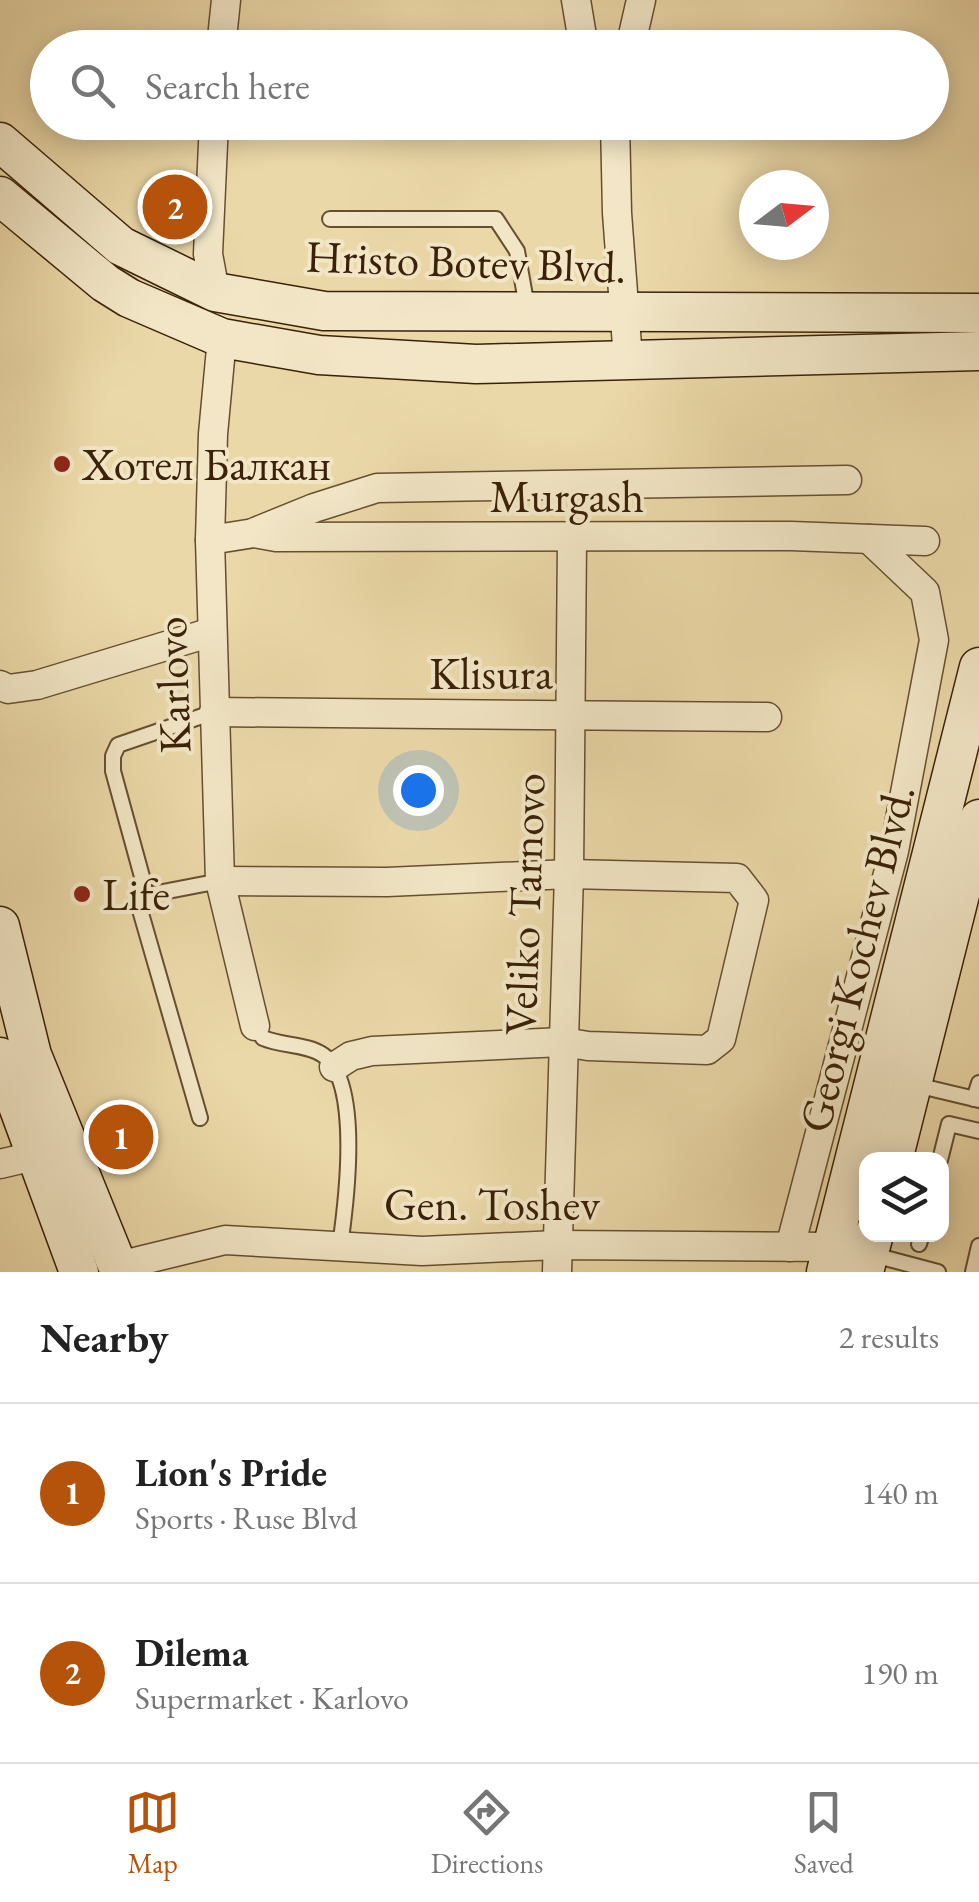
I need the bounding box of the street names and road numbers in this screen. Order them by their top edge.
street label: Hristo Botev Blvd. [305,226,627,296]
street label: Murgash [490,467,644,525]
street label: Karlovo [141,616,203,754]
street label: Klisura [429,644,553,702]
street label: Veliko Tarnovo [490,772,558,1036]
street label: Georgi Kochev Blvd. [785,778,927,1138]
street label: Gen. Toshev [384,1175,600,1233]

